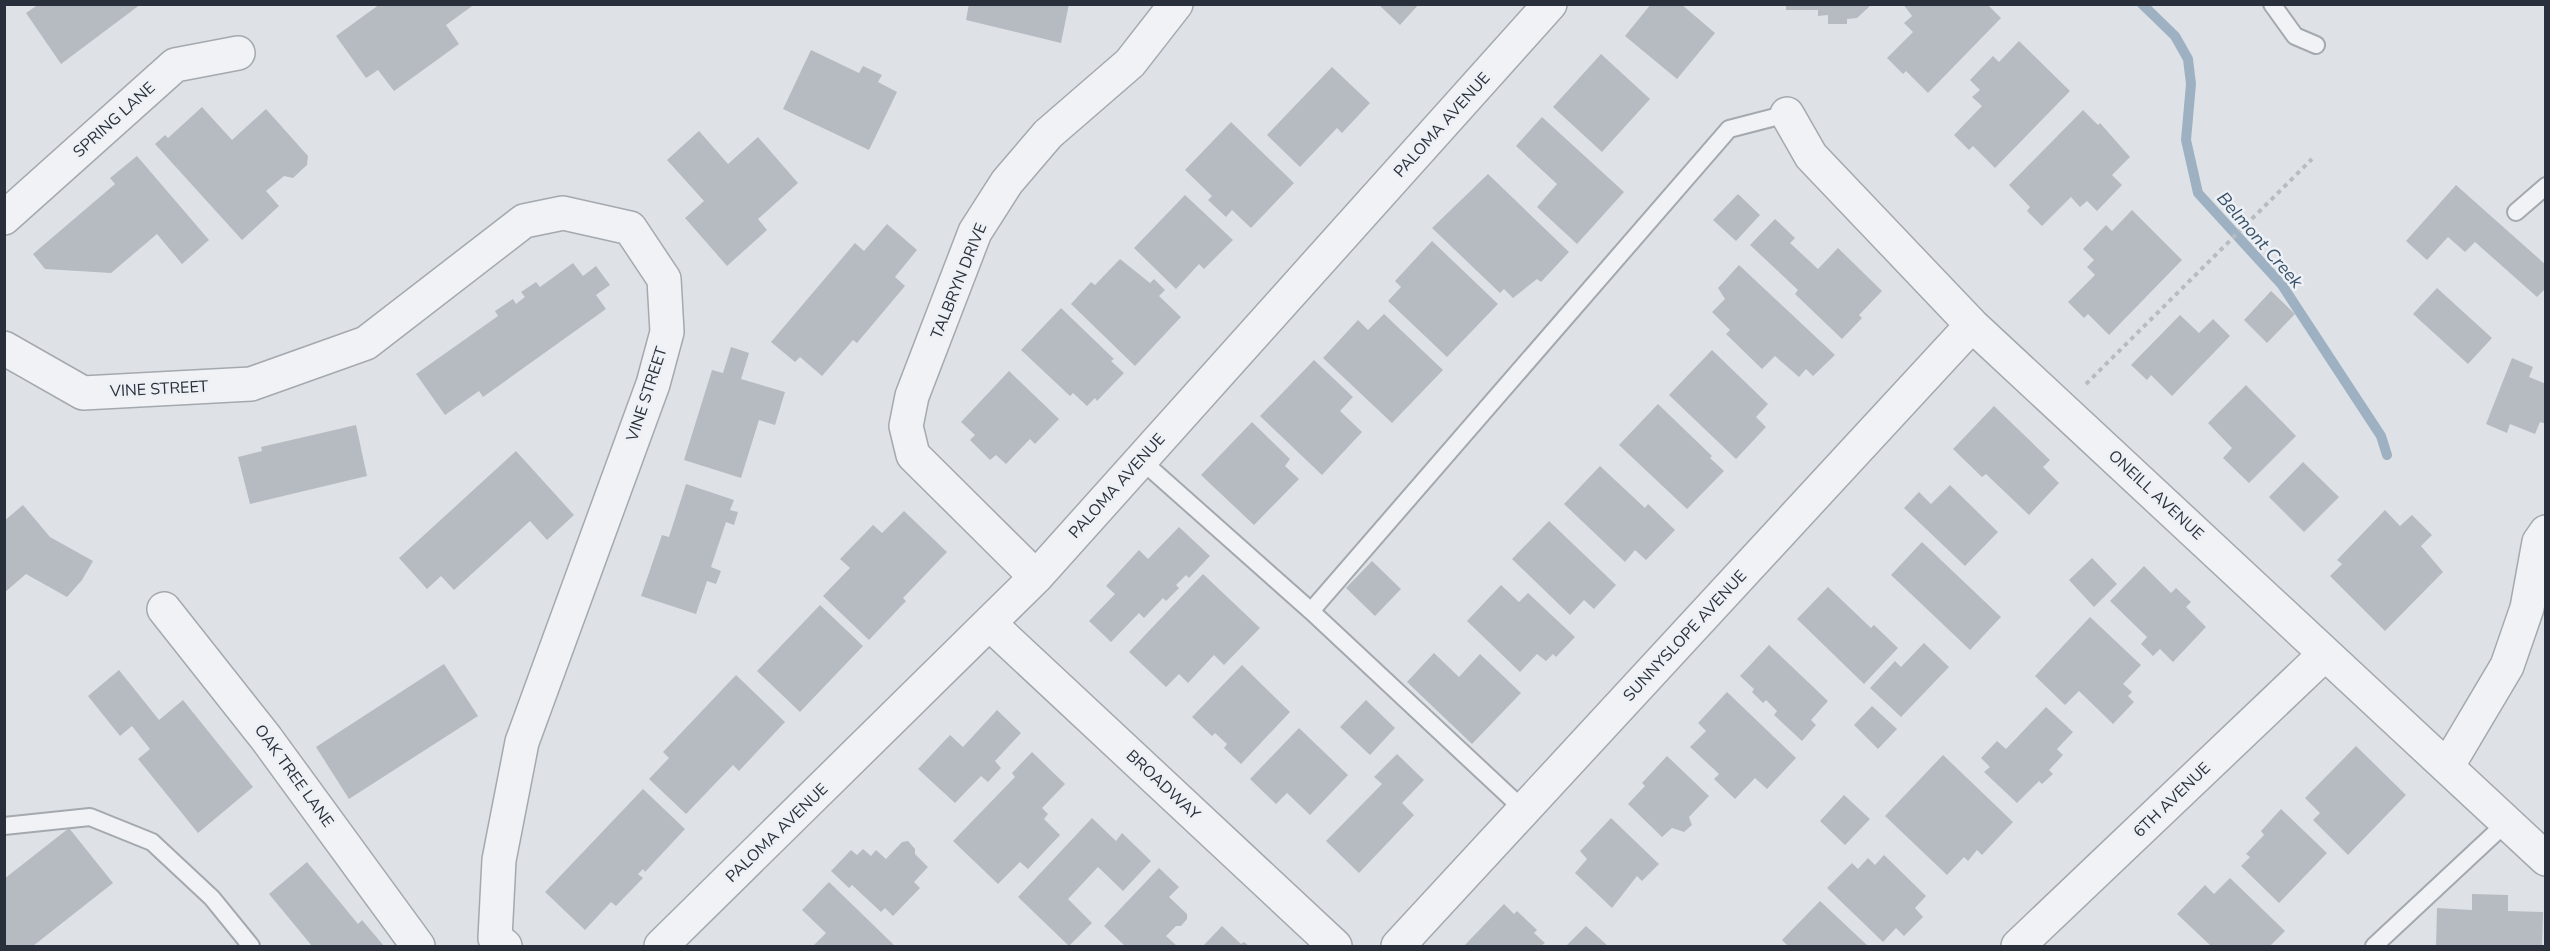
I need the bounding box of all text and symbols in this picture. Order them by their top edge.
street label: PALOMA AVENUE [1389,68,1495,182]
street label: SPRING LANE [68,77,160,163]
water label: Belmont Creek [2212,187,2309,294]
street label: TALBRYN DRIVE [926,220,992,342]
street label: VINE STREET [621,343,673,445]
street label: VINE STREET [108,375,209,403]
street label: PALOMA AVENUE [1064,429,1170,543]
street label: ONEILL AVENUE [2104,445,2208,545]
street label: SUNNYSLOPE AVENUE [1618,566,1752,706]
street label: OAK TREE LANE [249,720,339,832]
street label: BROADWAY [1121,745,1205,825]
street label: 6TH AVENUE [2129,758,2215,842]
street label: PALOMA AVENUE [721,778,833,888]

